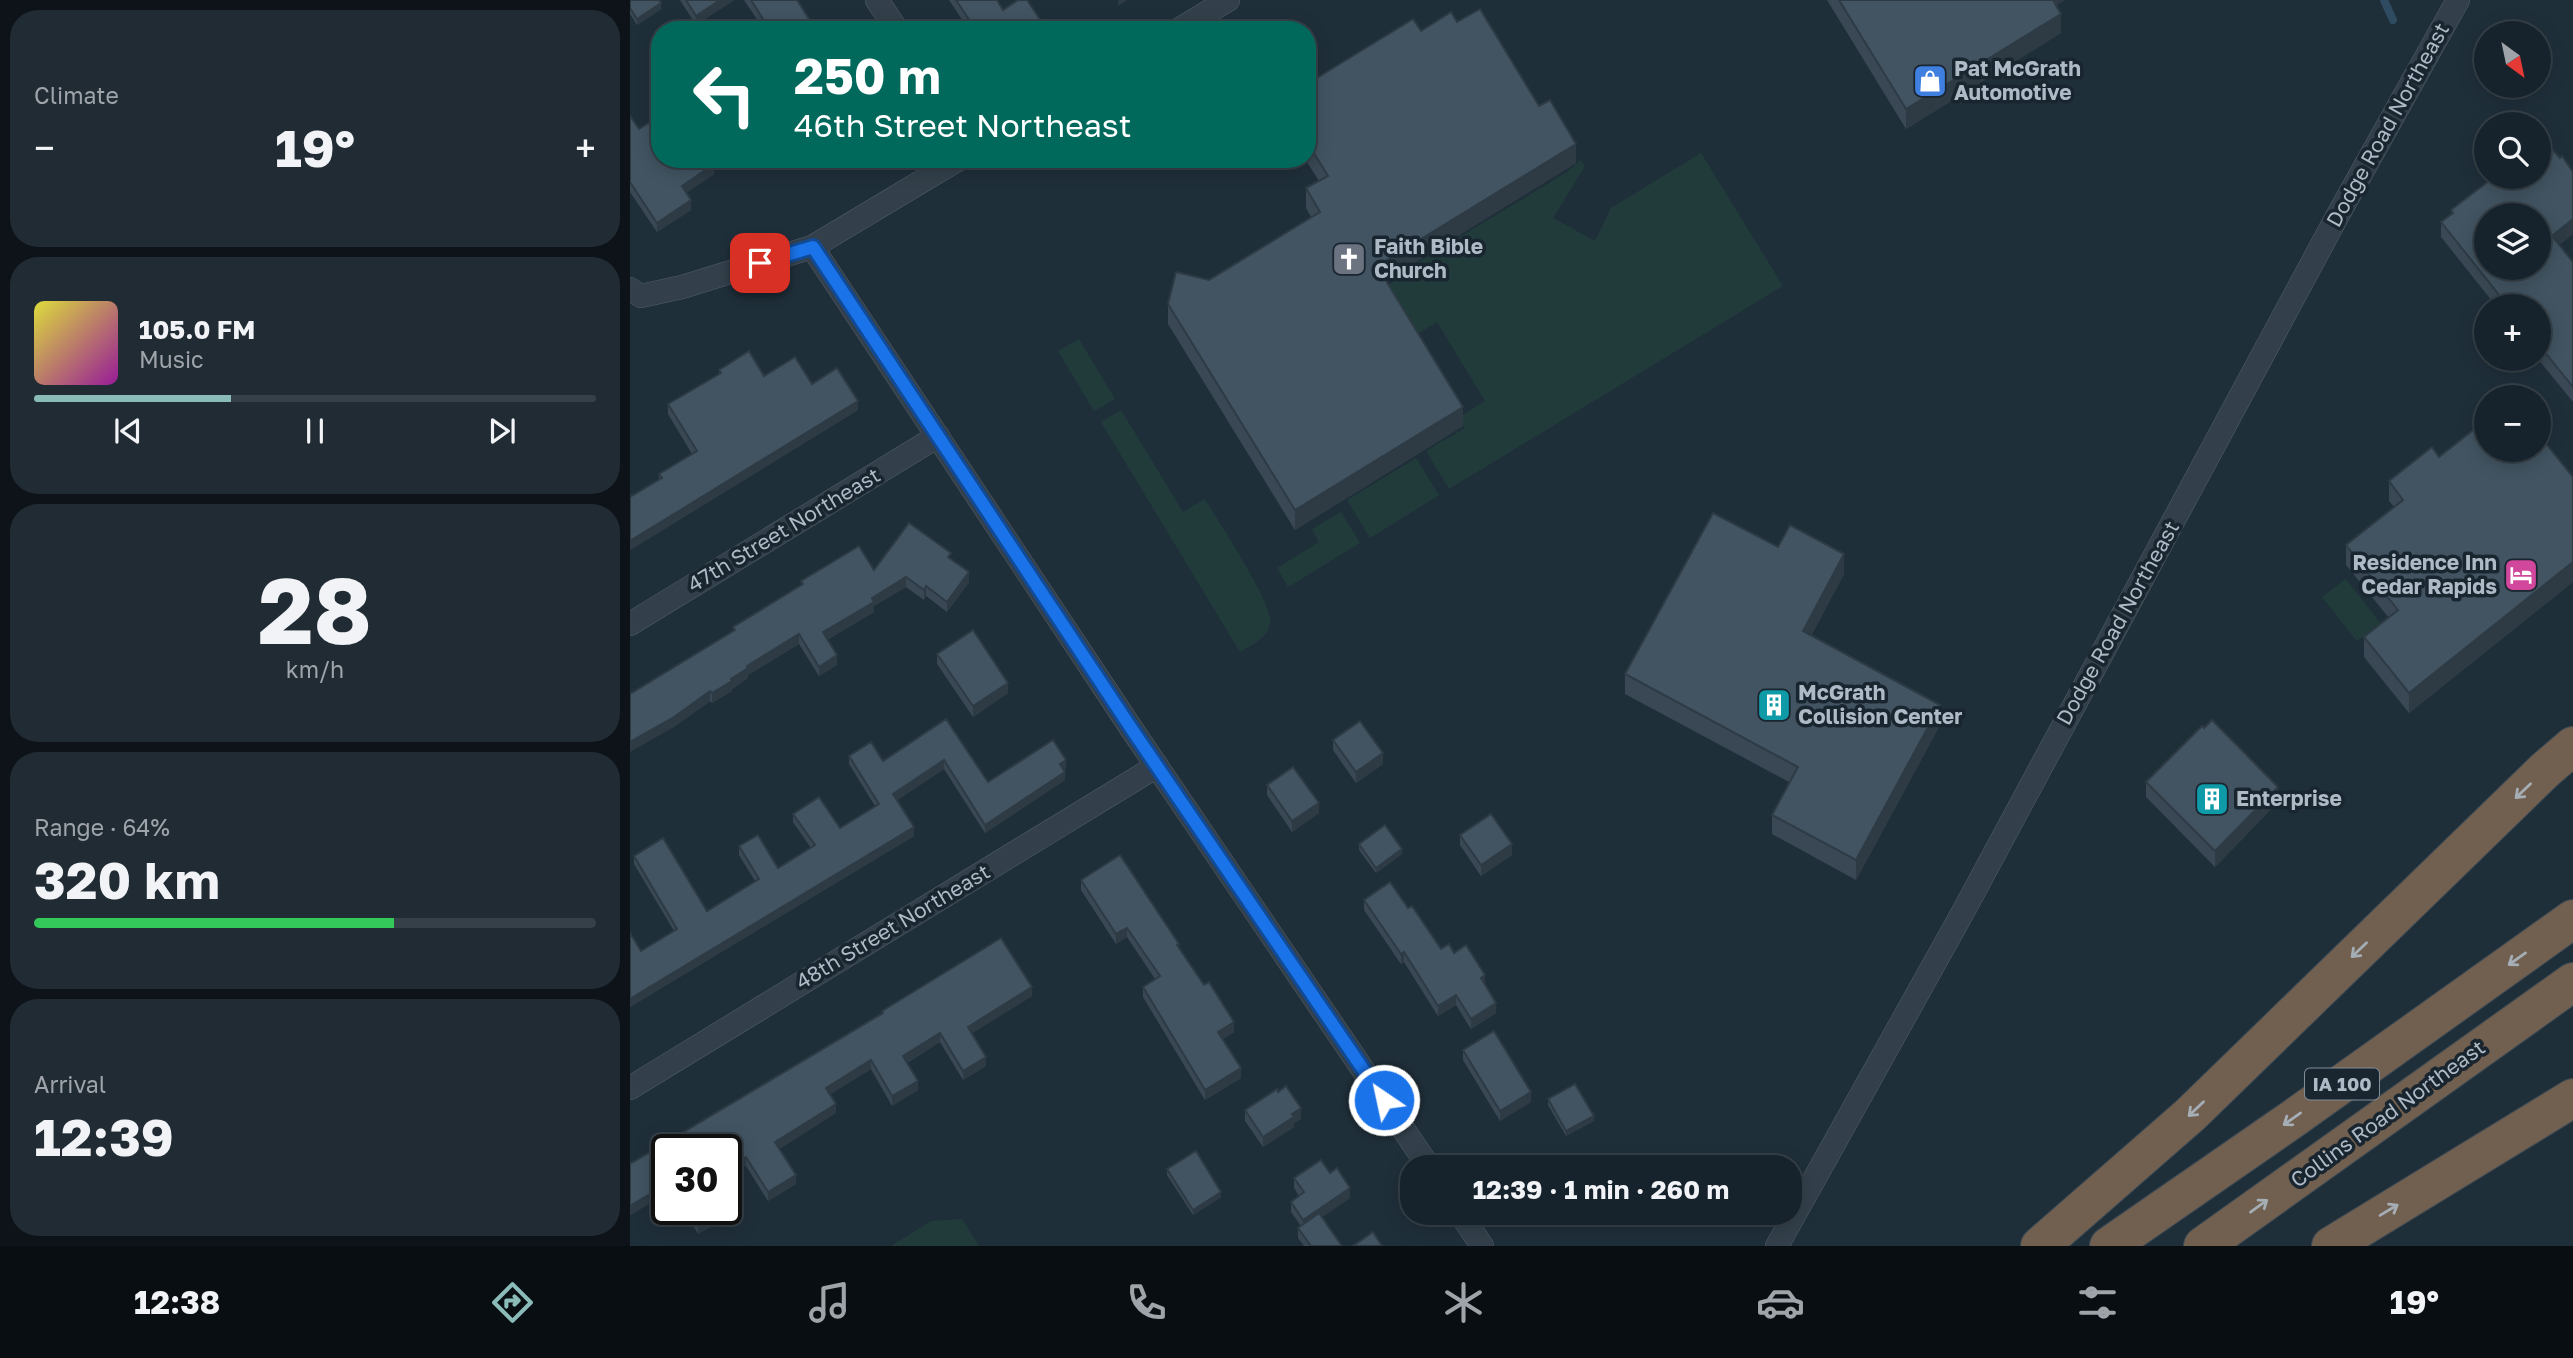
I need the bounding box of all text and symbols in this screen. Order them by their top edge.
street label: Dodge Road Northeast [2320,18,2454,231]
north arrow [2474,21,2552,98]
map controls [2474,21,2551,462]
text: 250 m [794,46,941,105]
icon: left [679,49,770,140]
place label: Pat McGrath Automotive [1954,55,2081,105]
shop icon: Pat McGrath Automotive [1911,62,1949,100]
text: Climate [34,81,119,109]
text: 46th Street Northeast [794,106,1132,144]
button: search [2474,112,2551,189]
text: 19° [275,116,355,178]
text: − [34,125,55,170]
text: + [575,125,596,170]
button: layers [2474,203,2551,280]
pin [730,233,790,293]
place label: Faith Bible Church [1374,233,1483,283]
church icon: Faith Bible Church [1330,240,1368,278]
icon: arrive [741,244,779,282]
button: + [2474,294,2551,371]
text: 105.0 FM [139,314,255,345]
text: Music [139,345,204,373]
button: − [2474,385,2551,462]
icon: previous [109,412,147,450]
icon: pause [296,412,334,450]
icon: next [483,412,521,450]
street label: 47th Street Northeast [683,461,884,597]
street label: Dodge Road Northeast [2050,516,2184,729]
place label: Residence Inn Cedar Rapids [2353,549,2497,599]
text: 28 [258,555,372,664]
hotel icon: Residence Inn Cedar Rapids [2502,556,2540,594]
text: km/h [286,655,344,683]
place label: McGrath Collision Center [1798,679,1962,729]
building icon: McGrath Collision Center [1755,686,1793,724]
building icon: Enterprise [2193,780,2231,818]
one-way arrow [2514,783,2531,800]
place label: Enterprise [2236,785,2342,811]
text: Range · 64% [34,813,170,841]
text: 320 km [34,848,220,910]
street label: 48th Street Northeast [791,858,994,994]
one-way arrow [2351,942,2368,959]
one-way arrow [2508,951,2527,966]
street label: Collins Road Northeast [2285,1034,2490,1192]
position arrow [1347,1063,1421,1137]
road number: IA 100 [2305,1068,2379,1100]
text: Arrival [34,1070,106,1098]
one-way arrow [2188,1100,2205,1117]
text: 12:39 [34,1105,174,1167]
one-way arrow [2283,1112,2302,1126]
speed limit sign: 30 [651,1134,742,1225]
text: 12:39 · 1 min · 260 m [1473,1174,1729,1205]
one-way arrow [2249,1199,2268,1213]
one-way arrow [2378,1203,2398,1217]
icon: directions [488,1278,537,1327]
icon: music [805,1278,854,1327]
icon: phone [1122,1278,1171,1327]
icon: climate [1439,1278,1488,1327]
icon: car [1756,1278,1805,1327]
icon: filters [2073,1278,2122,1327]
text: 12:38 [134,1283,220,1321]
text: 19° [2390,1283,2439,1321]

